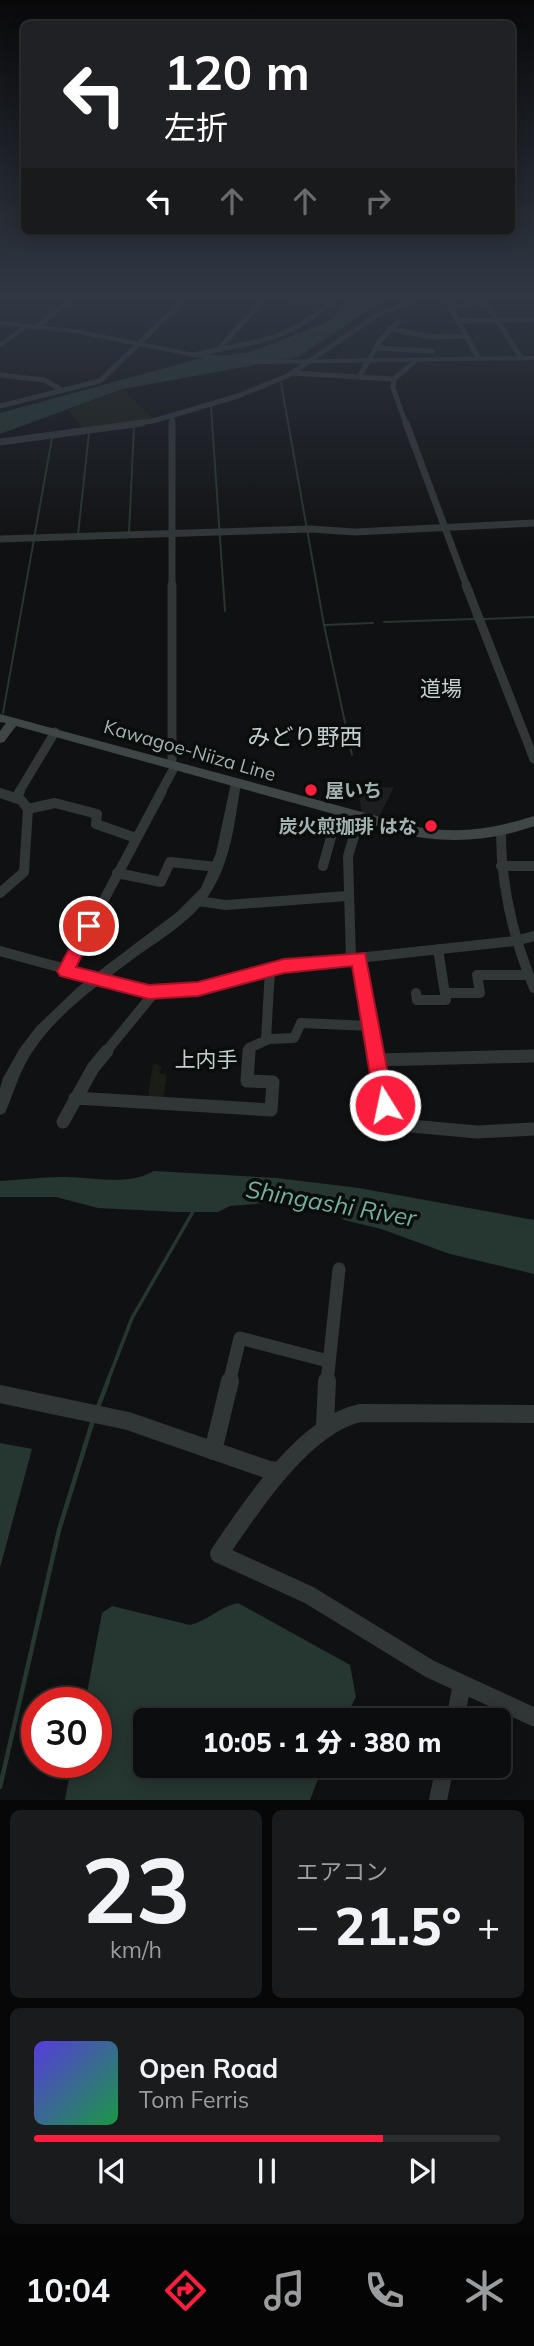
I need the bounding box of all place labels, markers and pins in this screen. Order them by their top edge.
place label: 屋いち [325,778,382,802]
marker: 屋いち [303,782,319,798]
place label: 炭火煎珈琲 はな [279,814,417,838]
marker: 炭火煎珈琲 はな [423,818,439,834]
pin [59,896,119,956]

